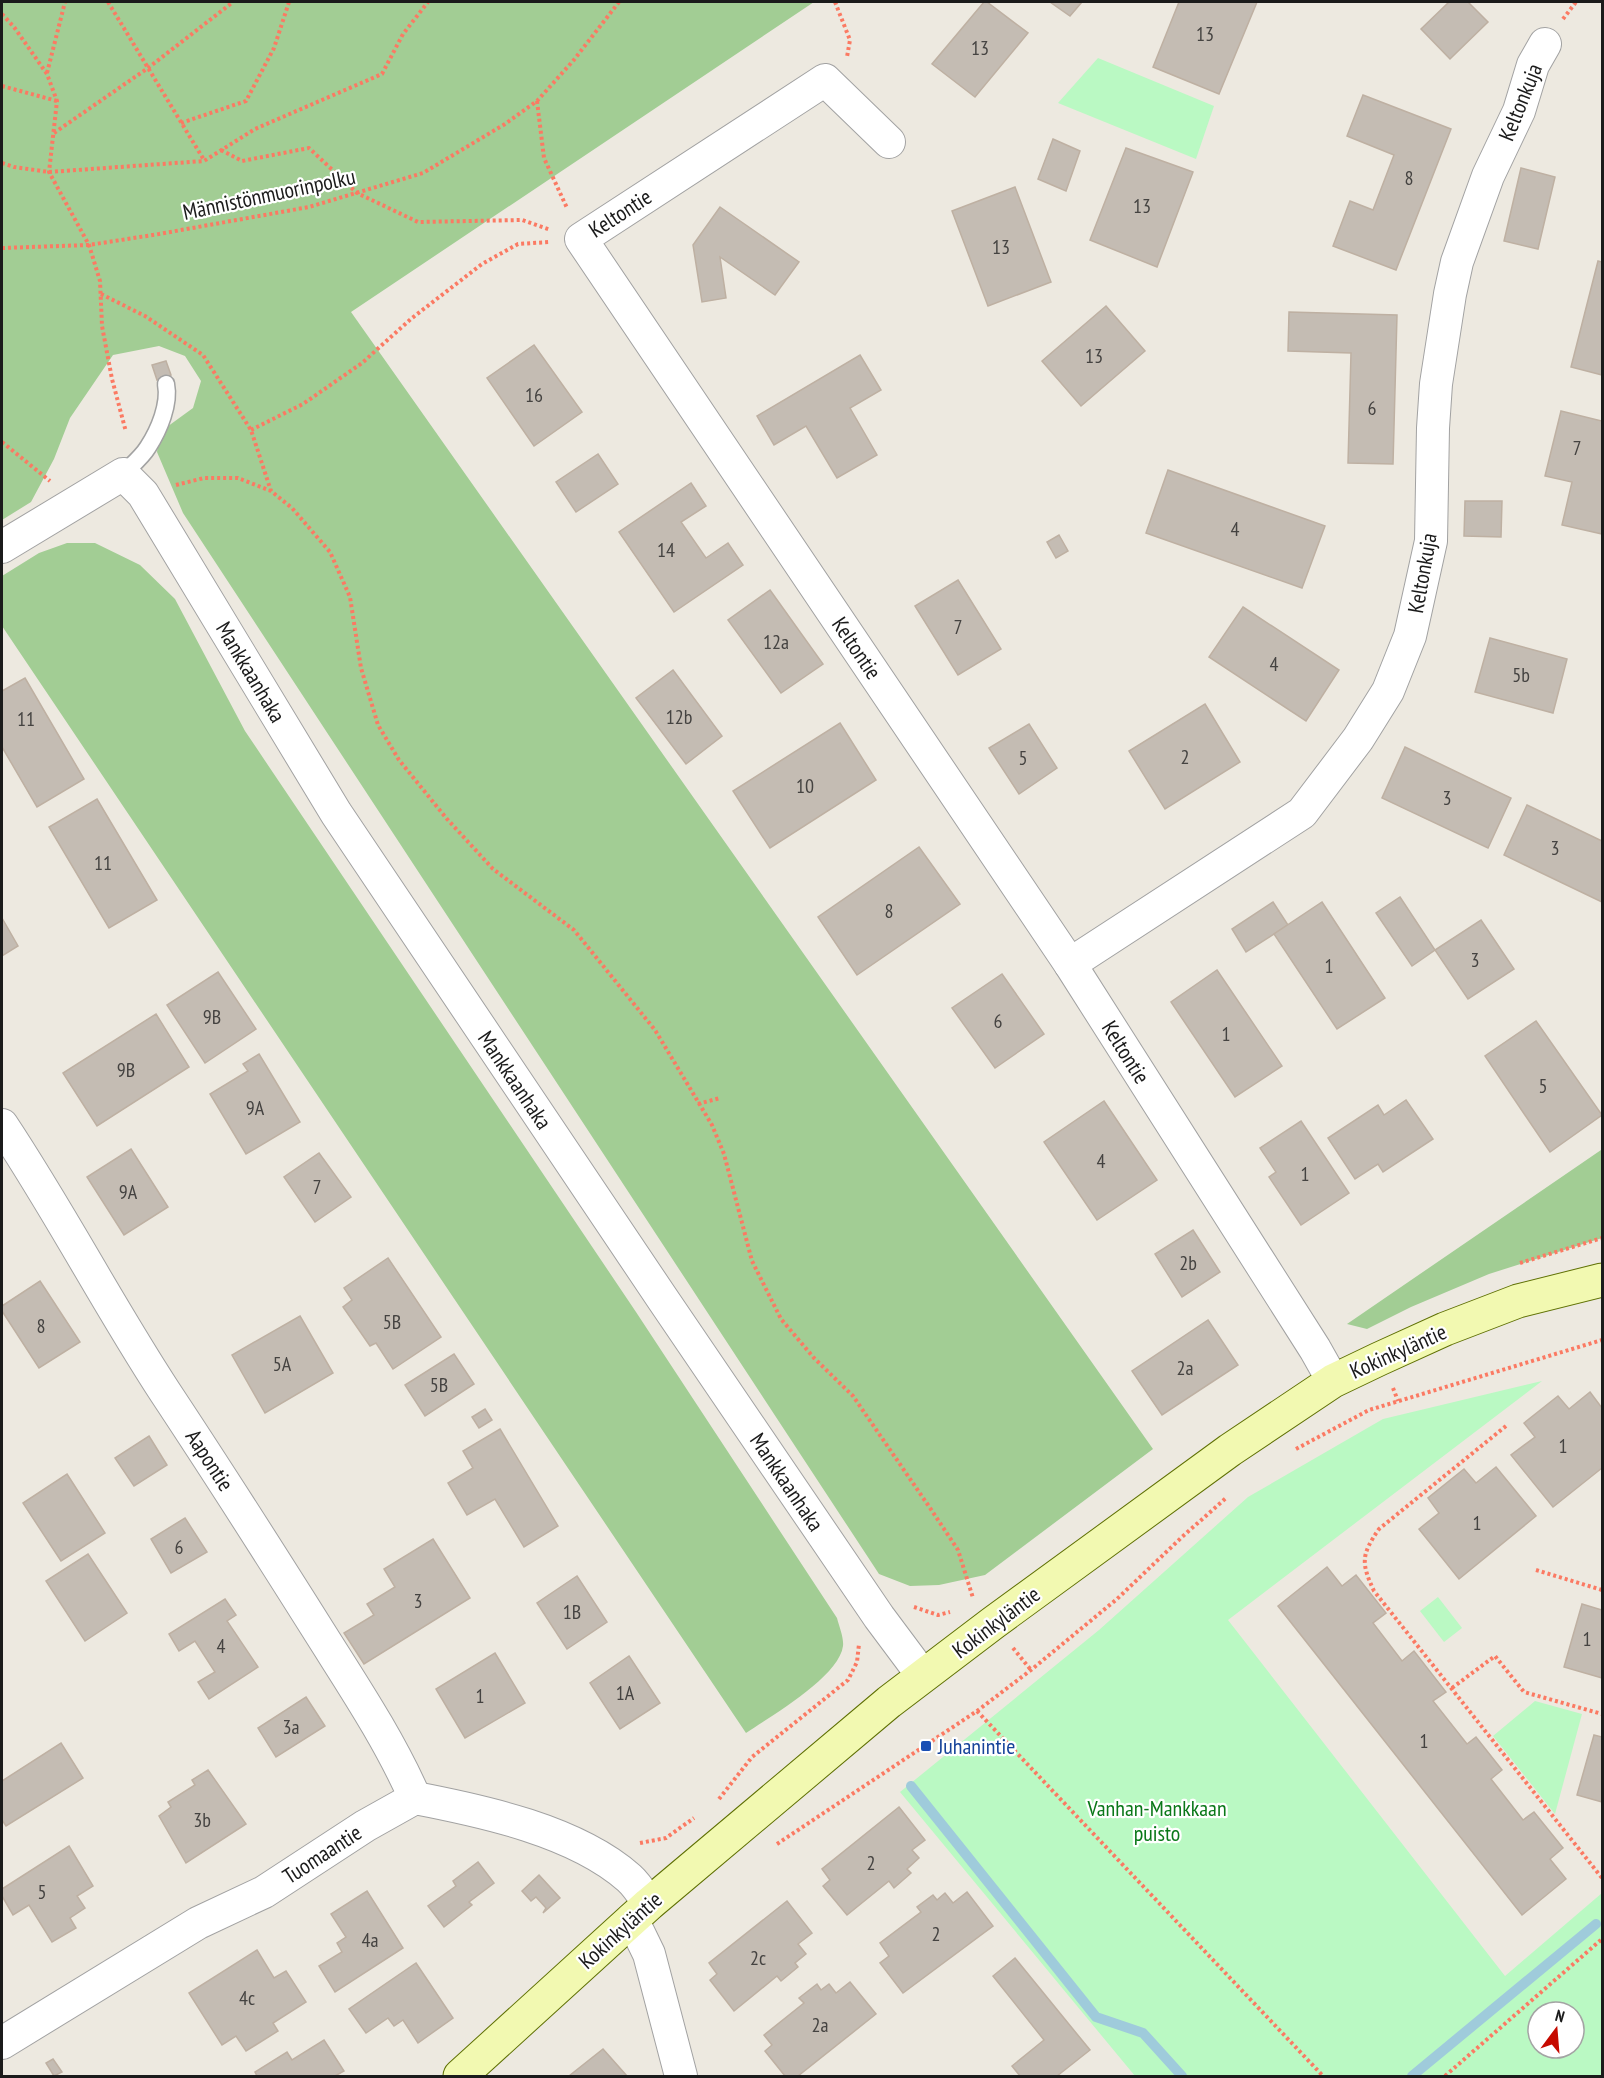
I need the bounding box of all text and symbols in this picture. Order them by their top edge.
house number: 13 [1196,21,1214,47]
house number: 13 [971,35,989,61]
street label: Keltonkuja [1492,59,1548,145]
street label: Männistönmuorinpolku [180,162,358,226]
house number: 8 [1405,165,1414,191]
street label: Keltontie [583,182,657,244]
house number: 13 [1133,193,1151,219]
house number: 13 [992,234,1010,260]
house number: 13 [1085,343,1103,369]
house number: 16 [525,382,543,408]
house number: 6 [1368,395,1377,421]
house number: 7 [1573,435,1582,461]
house number: 4 [1231,516,1240,542]
street label: Keltonkuja [1401,531,1443,615]
house number: 14 [657,537,675,563]
street label: Keltontie [826,612,888,684]
house number: 7 [954,614,963,640]
street label: Mankkaanhaka [210,617,292,727]
house number: 12a [763,629,789,655]
house number: 4 [1270,651,1279,677]
house number: 5b [1512,662,1530,688]
house number: 12b [666,704,692,730]
house number: 11 [17,706,35,732]
house number: 2 [1181,744,1190,770]
house number: 5 [1019,745,1028,771]
house number: 10 [796,773,814,799]
house number: 3 [1443,785,1452,811]
house number: 3 [1551,835,1560,861]
house number: 11 [94,850,112,876]
house number: 8 [885,898,894,924]
house number: 3 [1471,947,1480,973]
house number: 1 [1325,953,1334,979]
house number: 9B [203,1004,221,1030]
house number: 6 [994,1008,1003,1034]
street label: Keltontie [1096,1015,1156,1089]
house number: 1 [1222,1021,1231,1047]
street label: Mankkaanhaka [472,1025,558,1135]
house number: 9B [117,1057,135,1083]
house number: 5 [1539,1073,1548,1099]
house number: 9A [246,1095,265,1121]
house number: 4 [1097,1148,1106,1174]
house number: 1 [1301,1161,1310,1187]
house number: 7 [313,1174,322,1200]
house number: 9A [119,1179,138,1205]
house number: 2b [1179,1250,1197,1276]
house number: 5B [383,1309,401,1335]
house number: 8 [37,1313,46,1339]
street label: Kokinkyläntie [1345,1317,1451,1385]
house number: 5A [273,1351,292,1377]
house number: 2a [1177,1355,1194,1381]
house number: 5B [430,1372,448,1398]
street label: Aapontie [180,1424,240,1496]
street label: Mankkaanhaka [744,1427,830,1537]
house number: 1 [1559,1433,1568,1459]
house number: 1 [1473,1510,1482,1536]
house number: 6 [175,1534,184,1560]
street label: Kokinkyläntie [947,1580,1045,1664]
house number: 3 [414,1588,423,1614]
house number: 1B [563,1599,581,1625]
house number: 1 [1583,1626,1592,1652]
house number: 4 [217,1633,226,1659]
house number: 1A [616,1680,635,1706]
house number: 1 [476,1683,485,1709]
house number: 3a [283,1714,300,1740]
house number: 1 [1420,1728,1429,1754]
place label: Juhanintie [937,1732,1015,1760]
marker: Juhanintie [919,1739,933,1753]
park label: Vanhan-Mankkaan puisto [1086,1794,1227,1847]
house number: 3b [193,1807,211,1833]
street label: Tuomaantie [277,1818,367,1890]
house number: 2 [867,1850,876,1876]
house number: 5 [38,1879,47,1905]
street label: Kokinkyläntie [572,1885,668,1975]
house number: 2 [932,1921,941,1947]
house number: 4a [362,1927,379,1953]
house number: 2c [750,1945,766,1971]
house number: 4c [239,1985,255,2011]
north arrow [1526,2000,1586,2060]
text: N [1553,2005,1567,2026]
house number: 2a [812,2012,829,2038]

